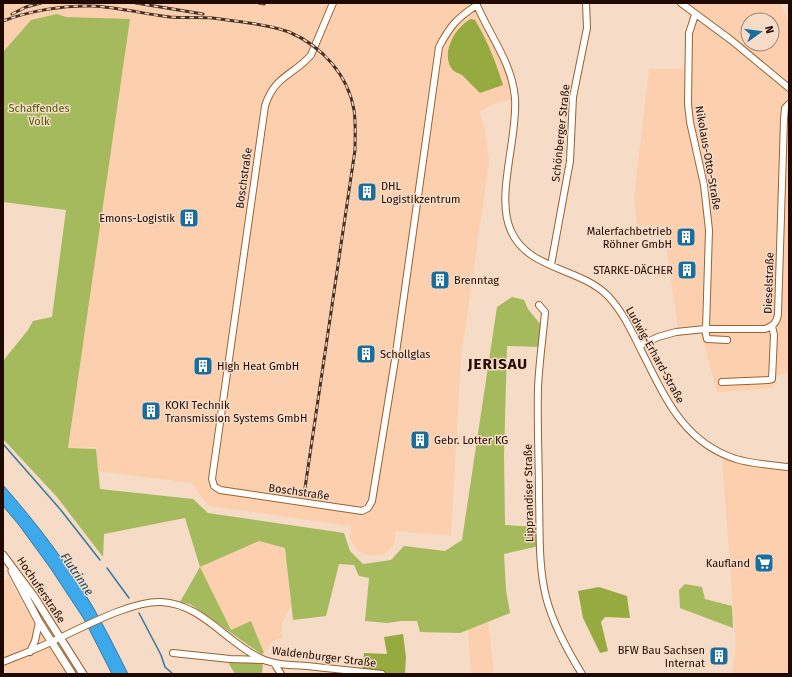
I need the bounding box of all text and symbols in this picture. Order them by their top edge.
north arrow [740,12,780,52]
text: N [762,25,776,35]
street label: Schönberger Straße [549,83,573,183]
park label: Schaffendes Volk [8,102,70,128]
street label: Nikolaus-Otto-Straße [692,105,724,211]
street label: Boschstraße [233,147,255,209]
place label: DHL Logistikzentrum [381,180,461,206]
building icon: DHL Logistikzentrum [356,181,378,203]
building icon: Emons-Logistik [178,207,200,229]
place label: Emons-Logistik [99,212,175,225]
place label: Malerfachbetrieb Röhner GmbH [587,225,672,251]
building icon: Malerfachbetrieb Röhner GmbH [675,226,697,248]
street label: Dieselstraße [761,252,777,314]
building icon: STARKE-DÄCHER [676,259,698,281]
place label: STARKE-DÄCHER [593,263,673,277]
building icon: Brenntag [429,269,451,291]
place label: Brenntag [454,274,499,287]
street label: Ludwig-Erhard-Straße [623,304,687,406]
building icon: Schollglas [355,343,377,365]
place label: Schollglas [380,348,430,361]
building icon: High Heat GmbH [192,355,214,377]
district label: JERISAU [467,355,528,373]
place label: High Heat GmbH [217,360,299,373]
place label: KOKI Technik Transmission Systems GmbH [165,399,307,425]
building icon: KOKI Technik Transmission Systems GmbH [140,400,162,422]
building icon: Gebr. Lotter KG [409,429,431,451]
place label: Gebr. Lotter KG [434,434,508,447]
street label: Lipprandiser Straße [522,444,536,542]
street label: Boschstraße [268,481,330,503]
water label: Flutrinne [58,550,96,598]
supermarket icon: Kaufland [753,552,775,574]
street label: Hochuferstraße [14,554,68,626]
place label: Kaufland [706,557,750,570]
street label: Waldenburger Straße [271,644,377,670]
place label: BFW Bau Sachsen Internat [618,644,705,670]
building icon: BFW Bau Sachsen Internat [708,645,730,667]

